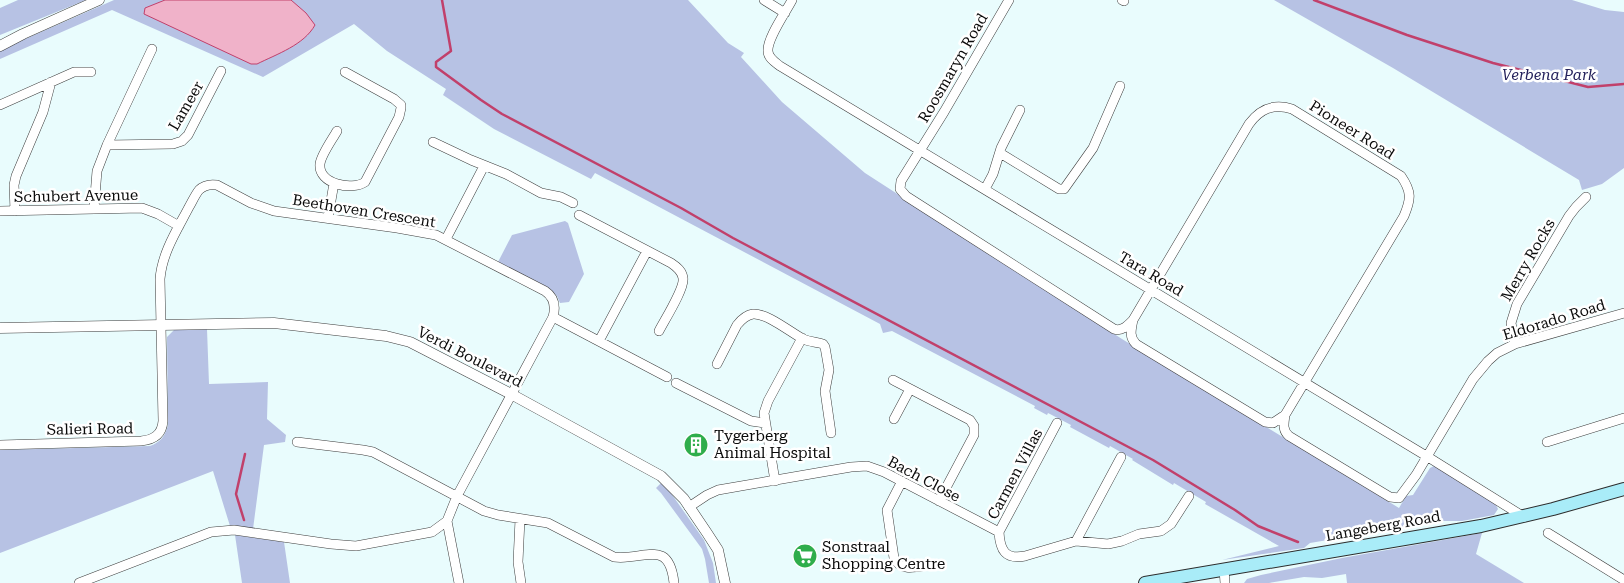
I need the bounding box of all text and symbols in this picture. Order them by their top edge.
street label: Roosmaryn Road [914,10,992,126]
park label: Verbena Park [1502,66,1597,84]
street label: Lameer [165,78,207,134]
street label: Pioneer Road [1306,97,1398,163]
street label: Schubert Avenue [14,186,138,206]
street label: Beethoven Crescent [291,191,437,231]
street label: Merry Rocks [1497,216,1559,304]
street label: Tara Road [1116,248,1187,300]
street label: Eldorado Road [1500,296,1608,344]
street label: Verdi Boulevard [414,323,526,391]
street label: Salieri Road [46,419,134,439]
street label: Carmen Villas [984,426,1046,522]
place label: Tygerberg Animal Hospital [714,427,831,462]
building icon: Tygerberg Animal Hospital [683,432,709,458]
street label: Bach Close [885,452,963,506]
street label: Langeberg Road [1324,507,1442,545]
place label: Sonstraal Shopping Centre [822,538,945,573]
supermarket icon: Sonstraal Shopping Centre [792,543,818,569]

